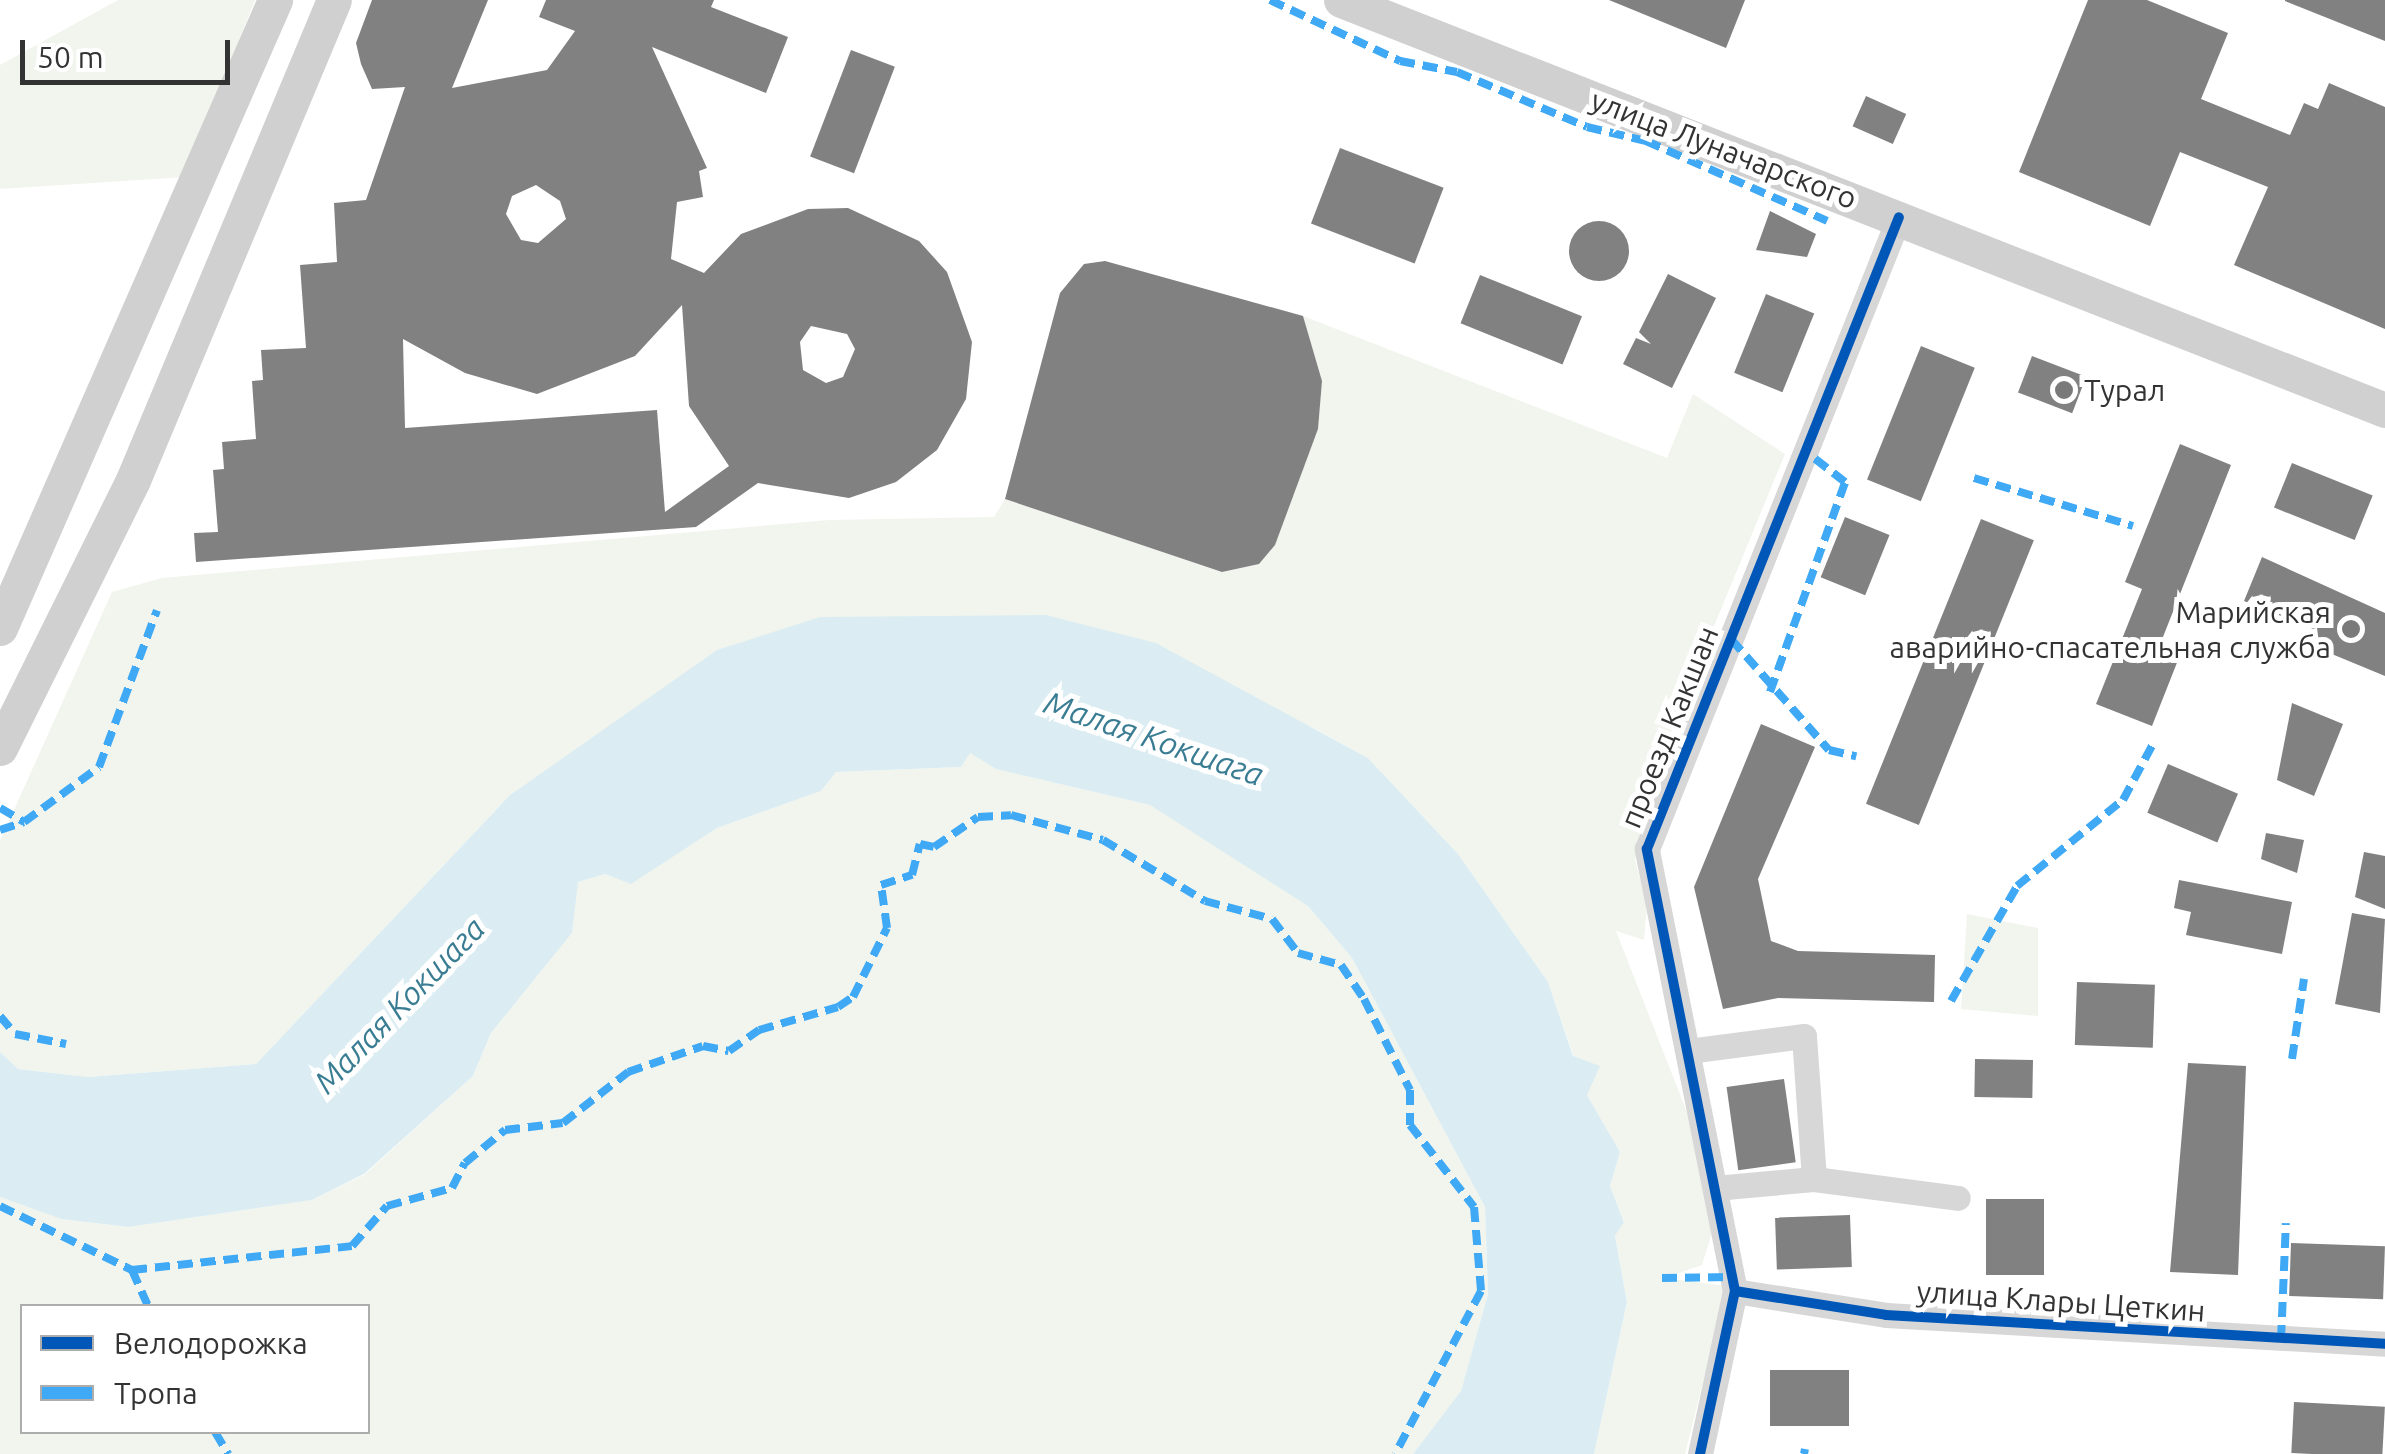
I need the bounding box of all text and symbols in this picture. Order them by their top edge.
scale bar [25,20,235,82]
text: 50 m [37,40,104,74]
street label: улица Луначарского [1586,82,1862,216]
place label: Турал [2084,372,2165,408]
marker: Турал [2053,379,2075,401]
place label: Марийская аварийно-спасательная служба [1890,594,2331,664]
marker: Марийская аварийно-спасательная служба [2340,618,2362,640]
street label: проезд Какшан [1612,621,1726,833]
water label: Малая Кокшага [1039,683,1269,793]
water label: Малая Кокшага [306,909,492,1101]
street label: улица Клары Цеткин [1915,1273,2207,1329]
legend [20,1304,370,1434]
text: Велодорожка [114,1326,308,1360]
text: Тропа [114,1376,198,1410]

